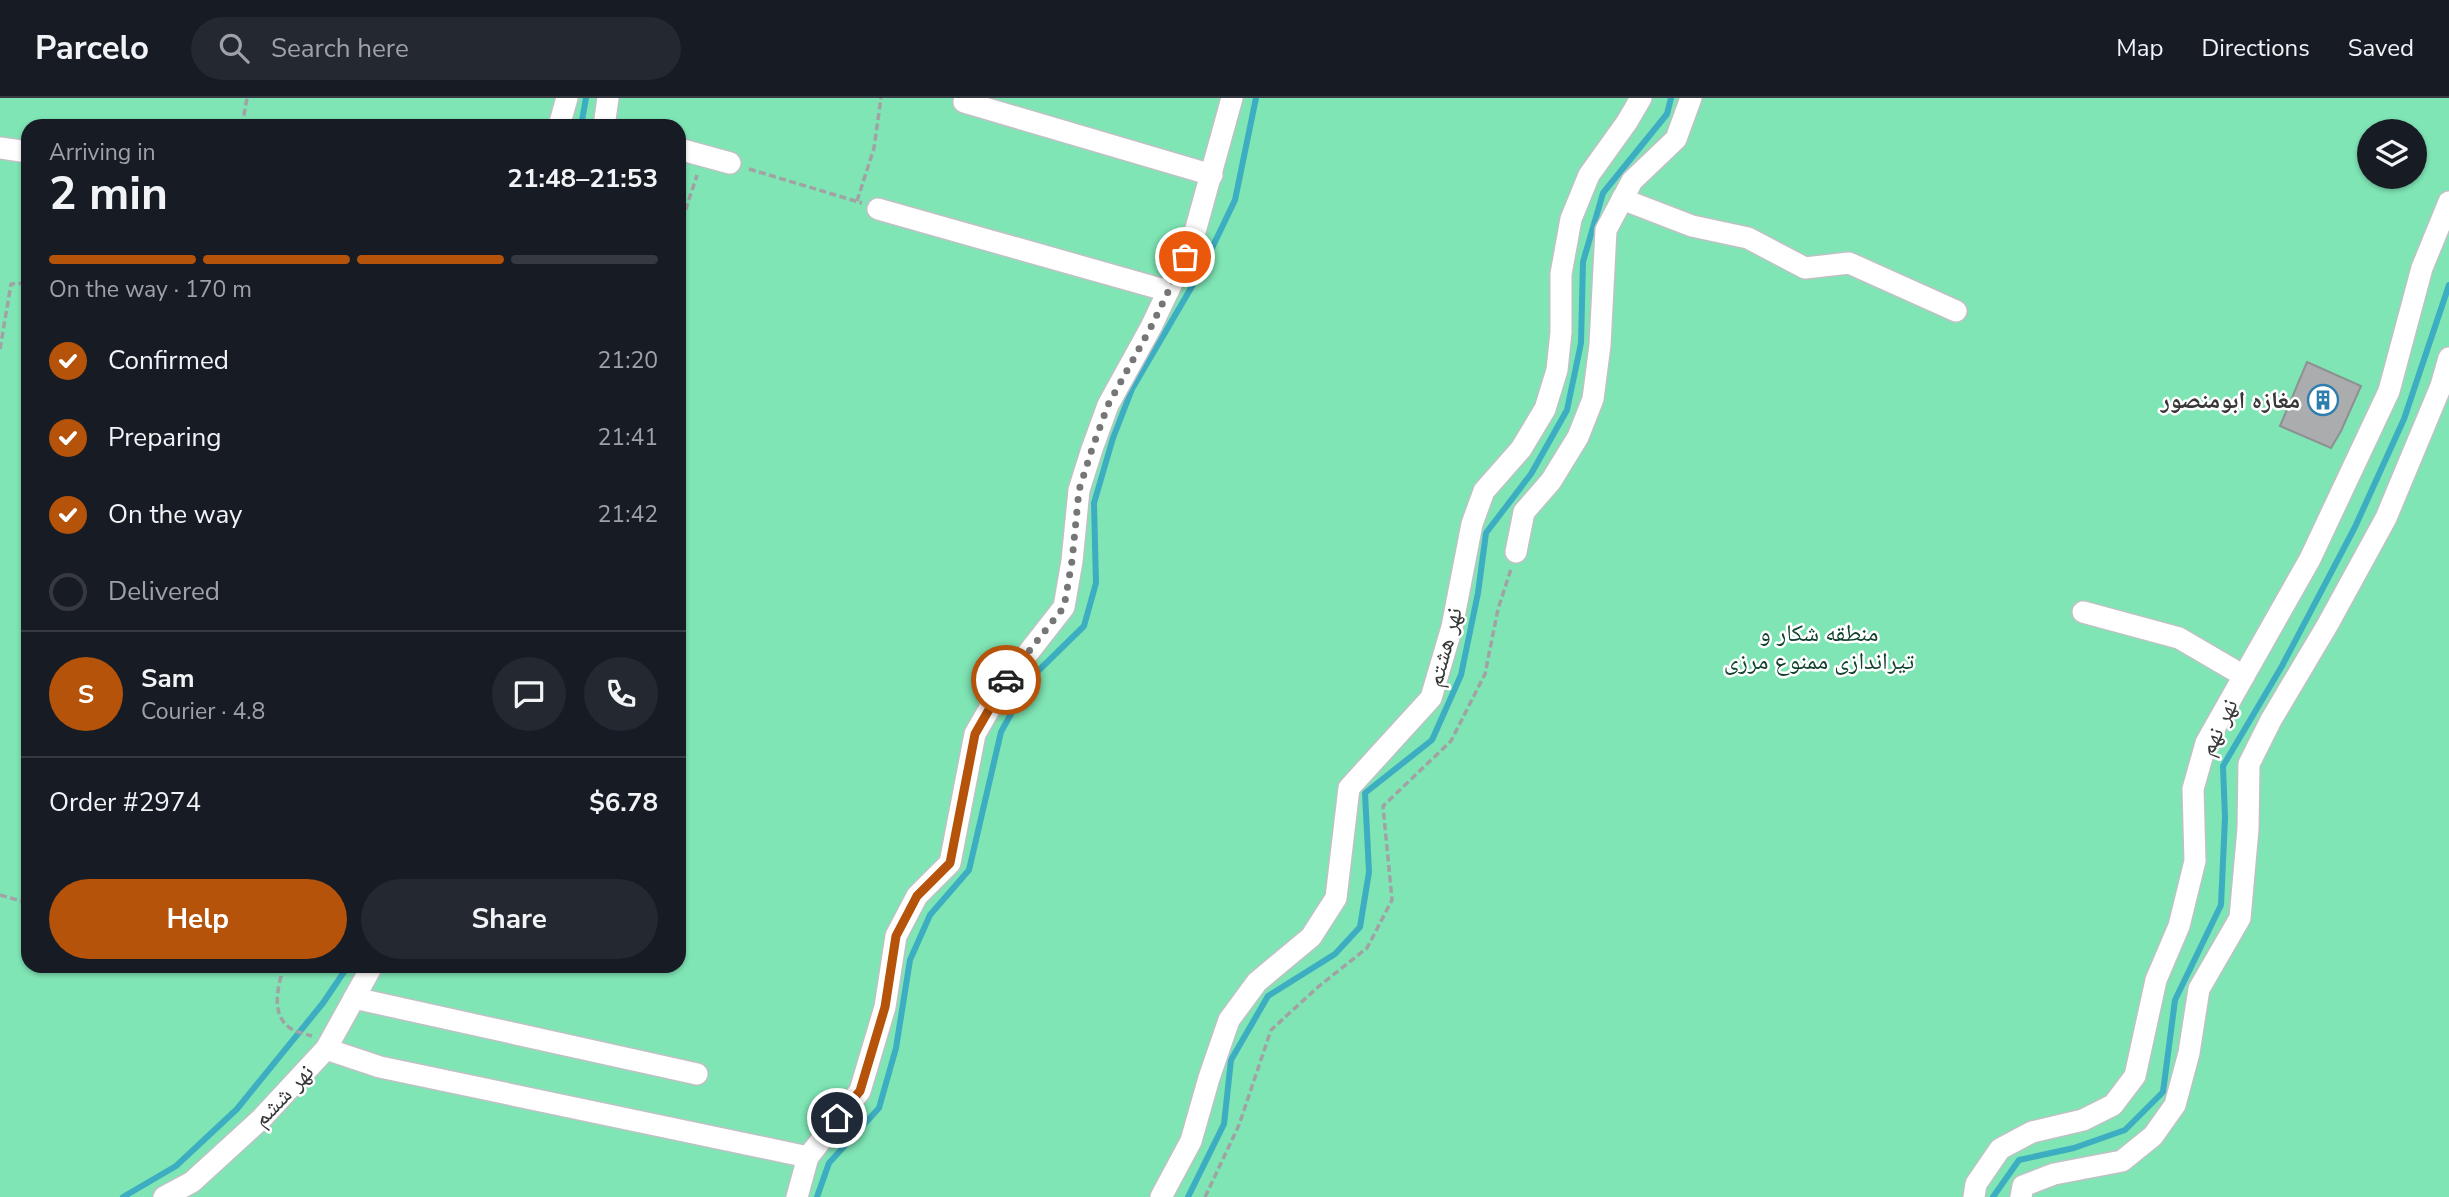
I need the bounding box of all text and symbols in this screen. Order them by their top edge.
search box [191,17,681,80]
text: Parcelo [35,26,149,71]
icon: search [215,29,253,67]
text: Search here [271,31,409,66]
text: Map [2116,32,2163,64]
text: Directions [2201,32,2310,64]
text: Saved [2348,32,2414,64]
map controls [2357,119,2427,189]
button: layers [2357,119,2427,189]
text: Arriving in [49,137,156,168]
text: 21:48–21:53 [507,161,658,196]
text: 2 min [49,162,168,225]
pin [1155,227,1215,287]
icon: bag [1166,238,1204,276]
text: On the way · 170 m [49,274,252,305]
icon: check [49,342,87,380]
text: Confirmed [108,343,229,378]
text: 21:20 [598,345,658,376]
building icon: مغازه ابومنصور [2306,383,2340,417]
place label: مغازه ابومنصور [2160,384,2300,416]
icon: check [49,419,87,457]
text: Preparing [108,420,221,455]
text: 21:41 [598,422,658,453]
icon: check [49,496,87,534]
text: On the way [108,497,242,532]
text: 21:42 [598,499,658,530]
text: Delivered [108,574,220,609]
street label: نهر هشتم [1418,604,1470,690]
park label: منطقه شکار و تیراندازی ممنوع مرزی [1724,617,1914,677]
courier [971,645,1041,715]
button: chat [492,657,566,731]
button: phone [584,657,658,731]
text: Sam [141,661,194,696]
icon: car [987,661,1025,699]
text: S [78,677,94,712]
street label: نهر نهم [2190,693,2246,761]
text: Courier · 4.8 [141,696,265,727]
text: Order #2974 [49,785,201,820]
text: $6.78 [589,785,658,820]
button: Help [49,879,347,959]
button: Share [361,879,658,959]
street label: نهر ششم [245,1057,321,1133]
pin [807,1088,867,1148]
icon: home [818,1099,856,1137]

